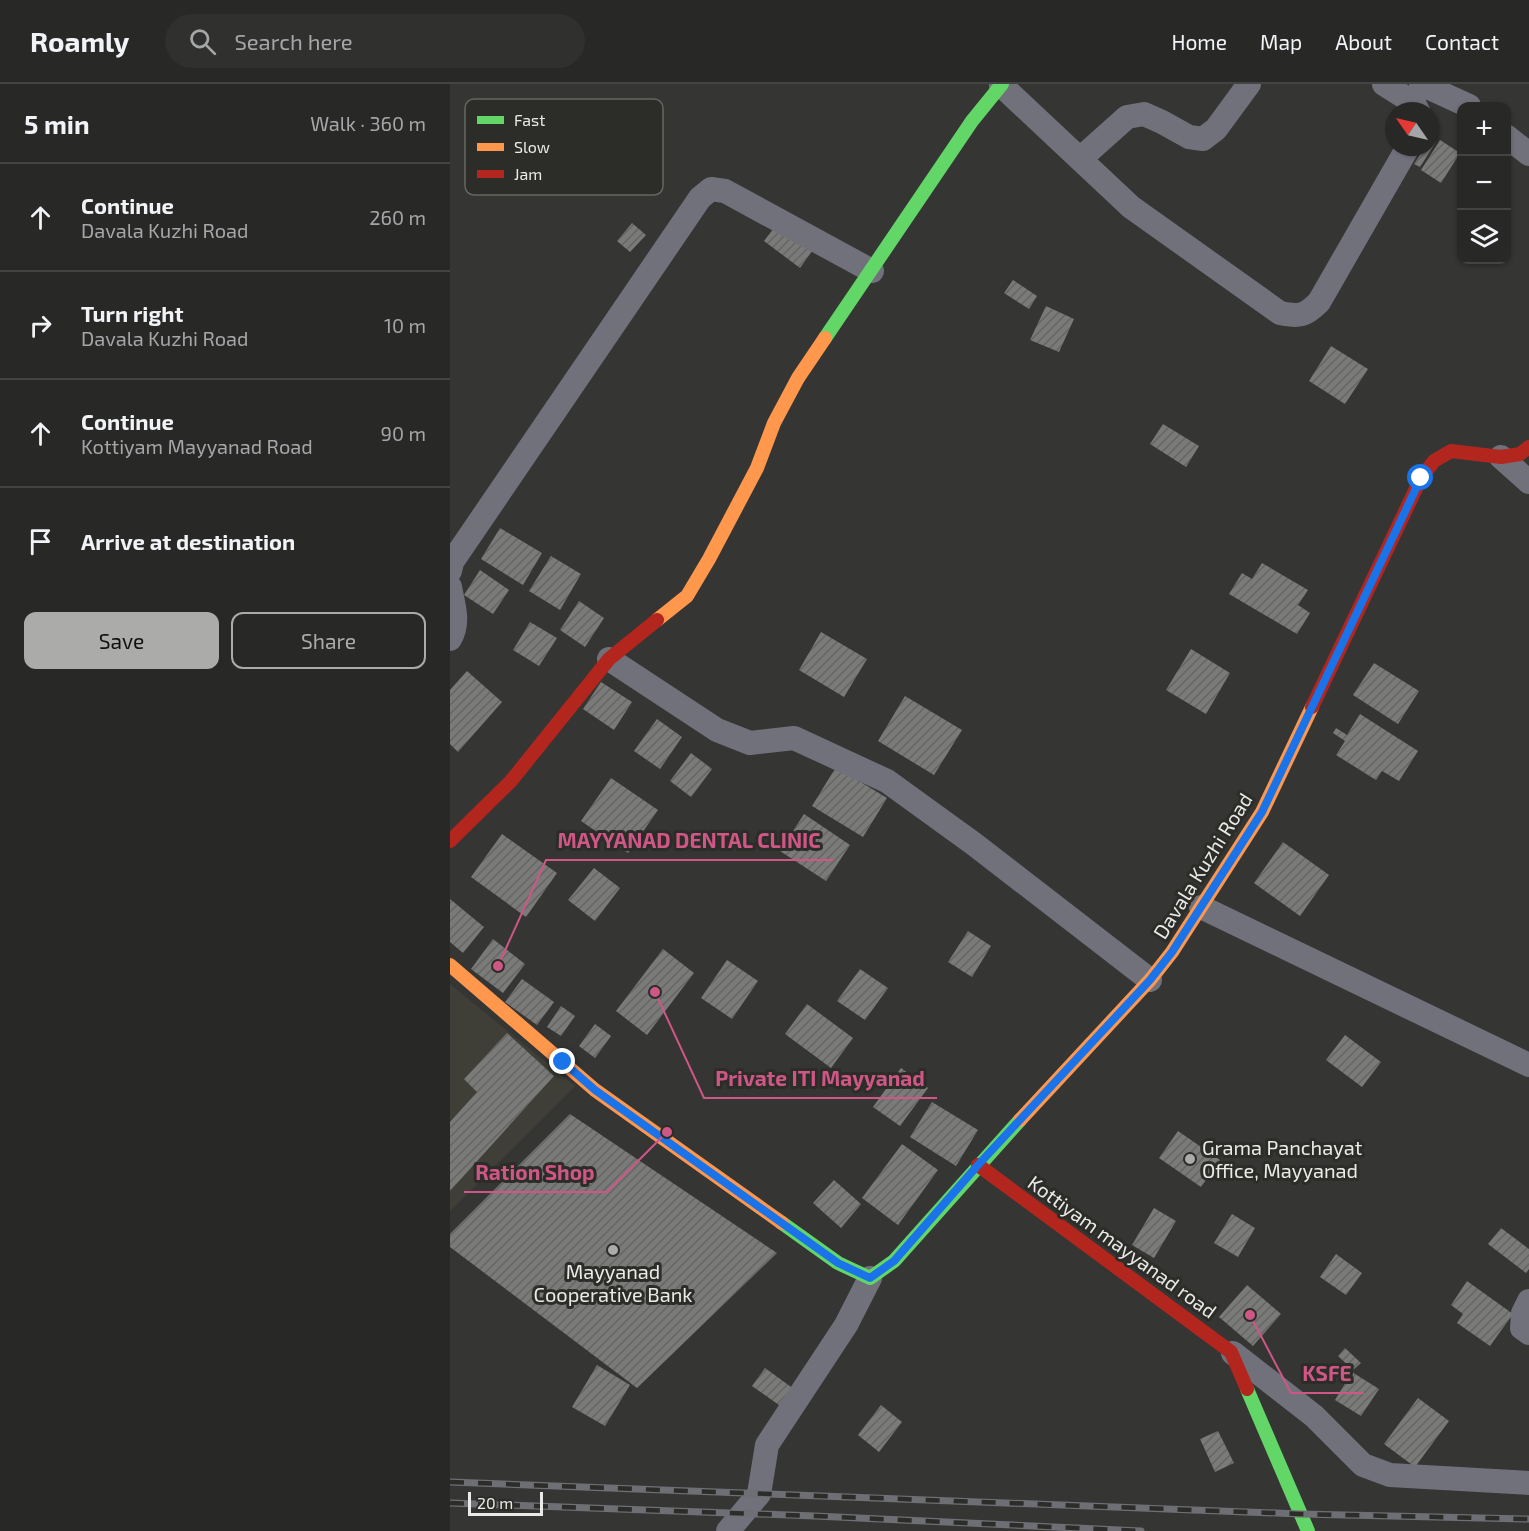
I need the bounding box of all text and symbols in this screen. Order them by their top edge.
search box [165,14,585,68]
text: Roamly [30,24,129,58]
icon: search [186,25,219,58]
text: Search here [234,28,353,54]
text: Home [1171,29,1227,54]
text: Map [1260,29,1302,54]
text: About [1335,29,1392,54]
text: Contact [1425,29,1499,54]
legend [465,99,663,195]
north arrow [1385,102,1439,156]
map controls [1457,102,1511,264]
button: + [1457,102,1511,156]
text: 5 min [24,108,90,139]
text: Fast [514,110,545,129]
text: Walk · 360 m [310,111,426,135]
text: Slow [514,137,550,156]
button: − [1457,156,1511,210]
text: Jam [514,164,542,183]
text: Continue [81,192,174,218]
icon: ahead [24,201,57,234]
text: 260 m [369,205,426,229]
button: layers [1457,210,1511,264]
text: Davala Kuzhi Road [81,218,249,242]
text: Turn right [81,300,183,326]
icon: right [24,309,57,342]
text: 10 m [384,313,426,337]
text: Davala Kuzhi Road [81,326,249,350]
text: Continue [81,408,174,434]
icon: ahead [24,417,57,450]
text: 90 m [381,421,426,445]
text: Kottiyam Mayyanad Road [81,434,313,458]
route start [1407,464,1433,490]
icon: arrive [24,525,57,558]
text: Arrive at destination [81,528,295,554]
button: Save [24,612,219,669]
button: Share [231,612,426,669]
street label: Davala Kuzhi Road [1148,788,1257,943]
callout: MAYYANAD DENTAL CLINIC [546,821,833,860]
text: MAYYANAD DENTAL CLINIC [557,827,821,852]
route end [549,1048,575,1074]
callout: Private ITI Mayyanad [704,1059,937,1098]
text: Private ITI Mayyanad [715,1065,925,1091]
place label: Grama Panchayat Office, Mayyanad [1202,1135,1363,1182]
marker: Grama Panchayat Office, Mayyanad [1183,1152,1197,1166]
callout: Ration Shop [464,1153,607,1192]
text: Ration Shop [475,1159,595,1184]
street label: Kottiyam mayyanad road [1024,1170,1222,1323]
marker: Mayyanad Cooperative Bank [606,1243,620,1257]
place label: Mayyanad Cooperative Bank [534,1259,692,1306]
callout: KSFE [1291,1354,1364,1393]
text: KSFE [1302,1360,1352,1385]
scale bar [468,1489,543,1516]
text: 20 m [477,1493,513,1512]

